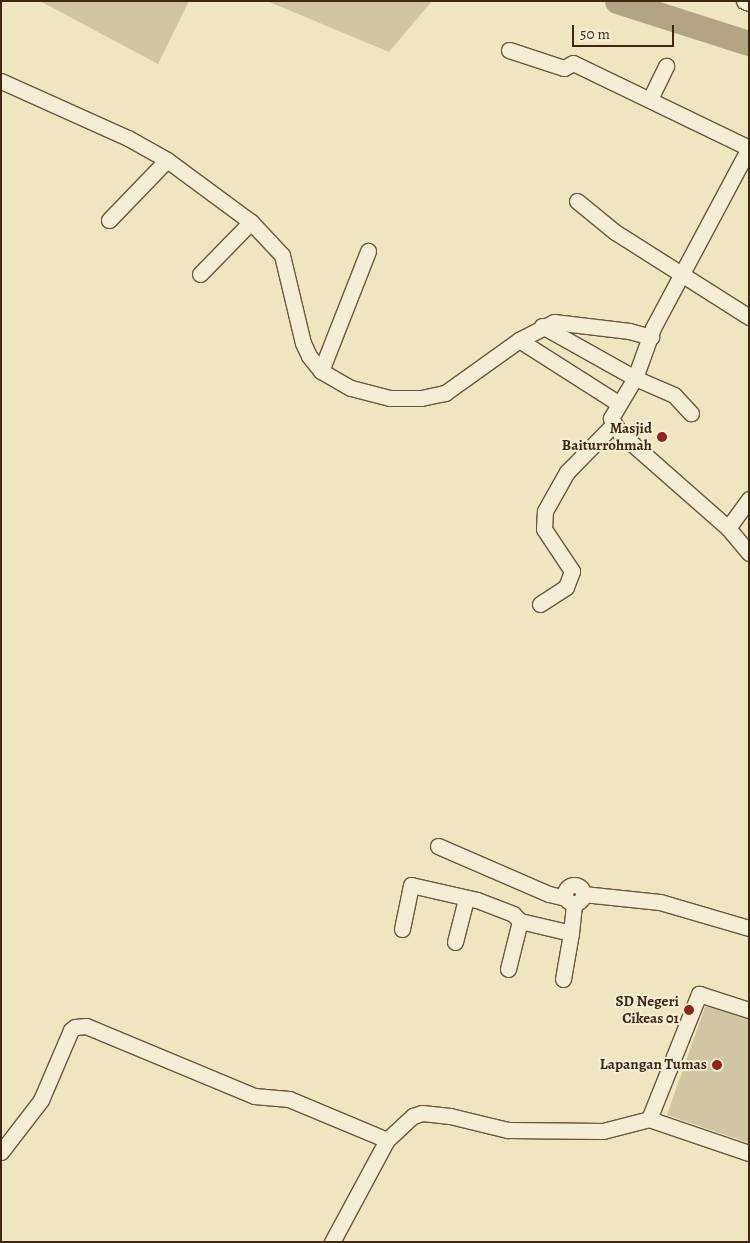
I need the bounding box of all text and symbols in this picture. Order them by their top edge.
scale bar [575,15,678,47]
text: 50 m [580,24,610,44]
place label: Masjid Baiturrohmah [562,419,652,454]
marker: Masjid Baiturrohmah [656,431,668,443]
place label: SD Negeri Cikeas 01 [615,992,679,1027]
marker: SD Negeri Cikeas 01 [683,1004,695,1016]
place label: Lapangan Tumas [600,1056,707,1074]
marker: Lapangan Tumas [711,1059,723,1071]

